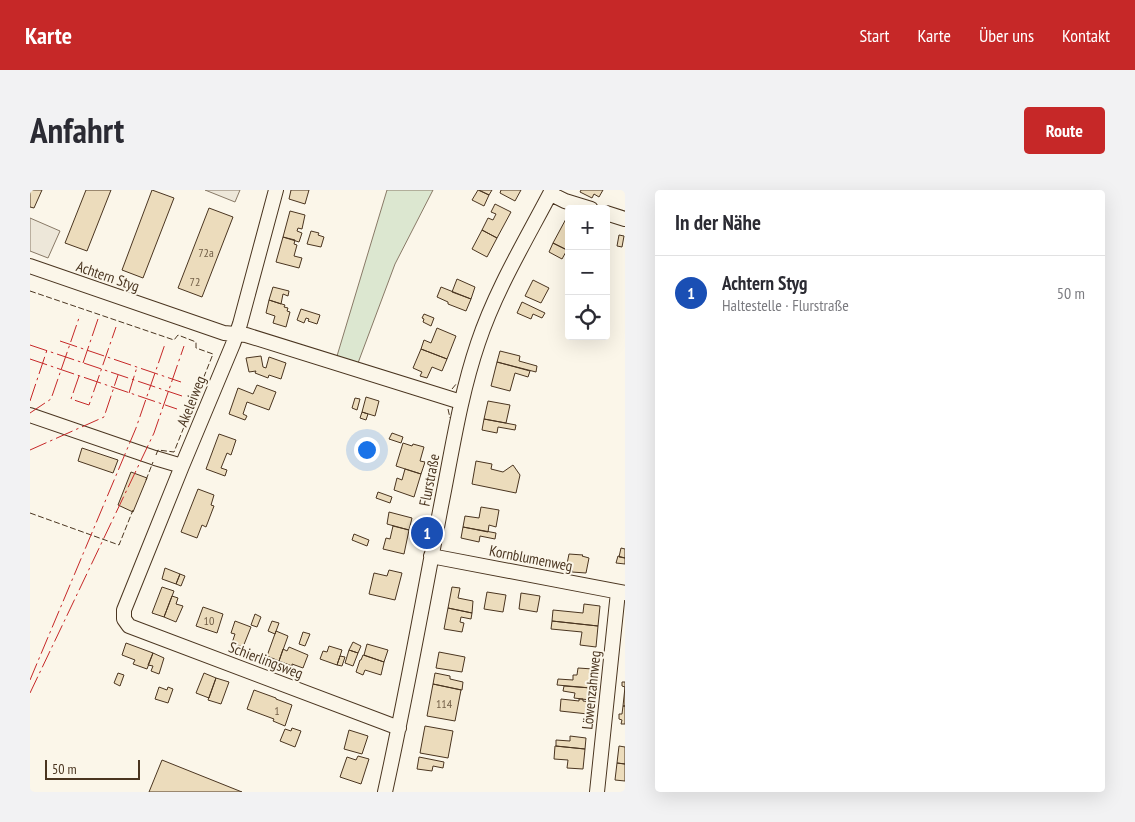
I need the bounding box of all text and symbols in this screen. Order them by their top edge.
text: Karte [25,20,72,51]
text: Start [859,24,890,47]
text: Karte [918,24,951,47]
text: Über uns [979,24,1034,47]
text: Kontakt [1062,24,1110,47]
text: Anfahrt [30,107,124,153]
button: Route [1024,107,1105,154]
map controls [565,205,610,340]
button: + [565,205,610,250]
text: In der Nähe [675,209,761,236]
house number: 72a [198,245,214,260]
button: − [565,250,610,295]
street label: Achtern Styg [74,256,142,296]
text: Achtern Styg [722,271,807,295]
house number: 72 [190,274,200,289]
text: 1 [687,283,695,303]
text: 50 m [1057,283,1085,303]
button: locate [565,295,610,340]
text: Haltestelle · Flurstraße [722,295,849,315]
street label: Akeleiweg [172,373,210,429]
your location [354,437,380,463]
street label: Flurstraße [415,452,443,508]
pin: 1 [411,514,443,552]
street label: Kornblumenweg [488,541,574,575]
house number: 10 [204,613,214,628]
street label: Schierlingsweg [226,637,306,683]
street label: Löwenzahnweg [577,650,605,730]
house number: 114 [436,696,453,711]
house number: 1 [274,703,280,718]
scale bar [45,757,140,780]
text: 50 m [52,760,77,778]

